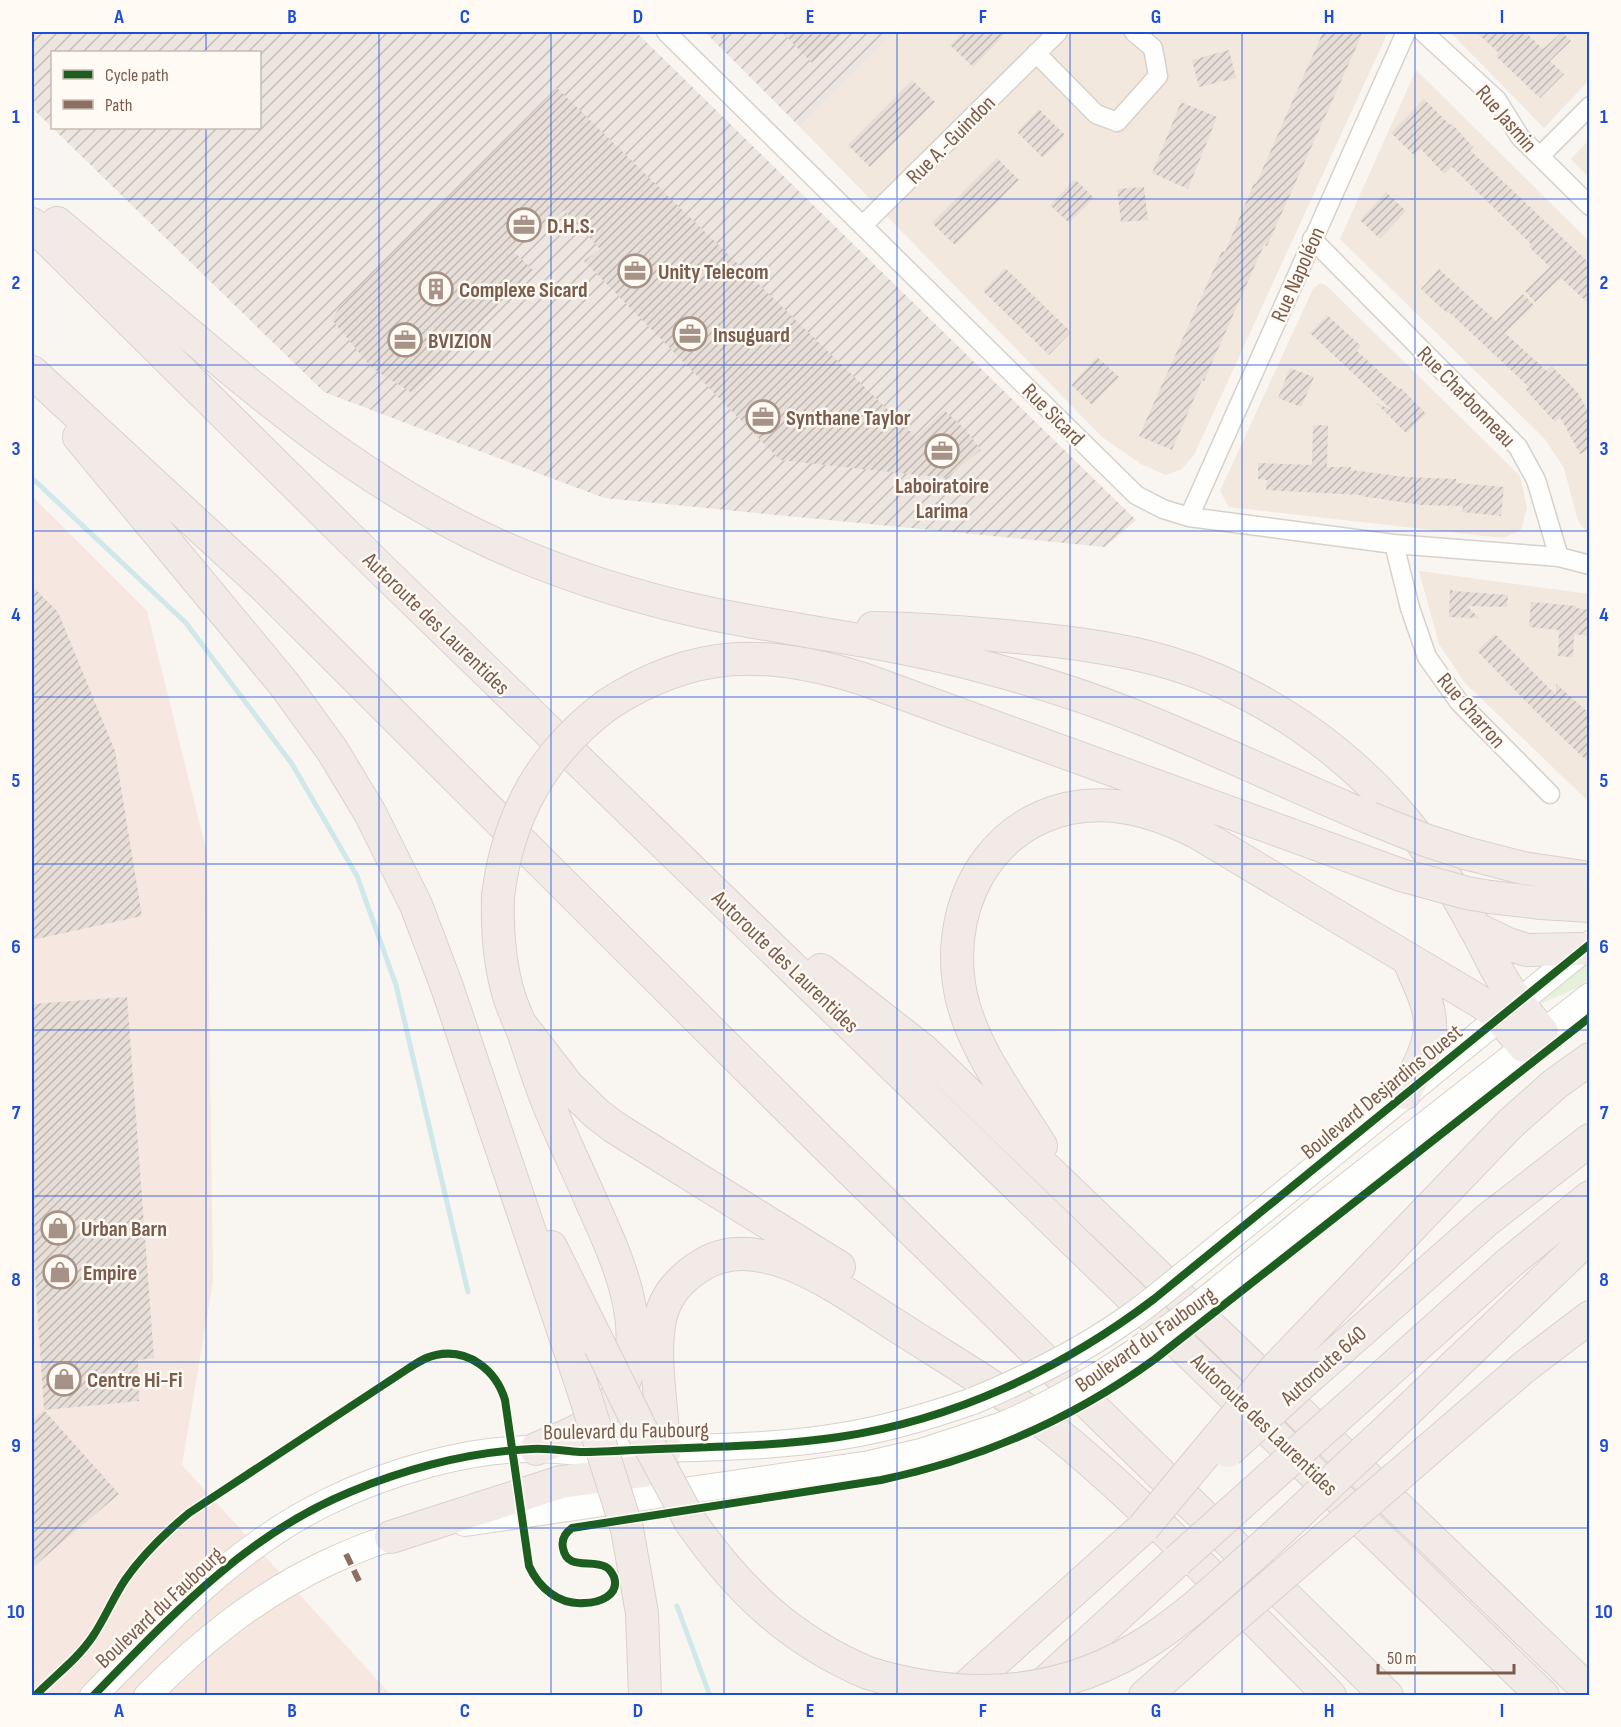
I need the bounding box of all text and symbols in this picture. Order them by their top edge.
text: A [113,5,124,29]
text: B [287,5,297,29]
text: C [460,5,470,29]
text: D [633,5,643,29]
text: E [806,5,814,29]
text: F [979,5,987,29]
text: G [1151,5,1161,29]
text: H [1324,5,1334,29]
text: I [1500,5,1504,29]
legend [51,51,261,129]
text: Cycle path [105,65,169,86]
street label: Rue Jasmin [1469,80,1542,158]
street label: Rue A.-Guindon [901,90,1001,190]
text: Path [105,95,133,116]
text: 1 [12,105,20,129]
text: 1 [1600,105,1608,129]
office icon: D.H.S. [506,207,542,243]
place label: D.H.S. [547,213,595,240]
street label: Rue Napoléon [1265,223,1331,326]
office icon: Unity Telecom [617,253,653,289]
place label: Unity Telecom [658,259,769,286]
text: 2 [12,271,20,295]
building icon: Complexe Sicard [418,271,454,307]
text: 2 [1600,271,1608,295]
place label: Complexe Sicard [459,277,588,304]
office icon: Insuguard [672,316,708,352]
office icon: BVIZION [387,322,423,358]
place label: Insuguard [713,322,790,349]
place label: BVIZION [428,328,492,355]
street label: Rue Charbonneau [1411,341,1521,453]
street label: Rue Sicard [1016,378,1090,452]
office icon: Synthane Taylor [745,399,781,435]
place label: Synthane Taylor [786,405,911,432]
office icon: Laboiratoire Larima [924,433,960,469]
text: 3 [12,437,21,461]
text: 3 [1600,437,1609,461]
place label: Laboiratoire Larima [895,473,989,525]
street label: Autoroute des Laurentides [356,546,515,701]
text: 4 [11,603,21,627]
text: 4 [1599,603,1609,627]
street label: Rue Charron [1431,668,1511,754]
text: 5 [12,769,21,793]
text: 5 [1600,769,1609,793]
street label: Autoroute des Laurentides [705,884,864,1039]
text: 6 [11,935,21,959]
text: 6 [1599,935,1609,959]
street label: Boulevard Desjardins Ouest [1296,1019,1468,1165]
text: 7 [12,1101,21,1125]
text: 7 [1600,1101,1609,1125]
shop icon: Urban Barn [40,1210,76,1246]
place label: Urban Barn [81,1216,167,1243]
shop icon: Empire [42,1254,78,1290]
place label: Empire [83,1260,137,1287]
text: 8 [11,1268,21,1292]
text: 8 [1599,1268,1609,1292]
street label: Boulevard du Faubourg [1070,1282,1222,1399]
street label: Autoroute 640 [1275,1320,1373,1412]
street label: Autoroute des Laurentides [1184,1347,1343,1502]
shop icon: Centre Hi-Fi [46,1361,82,1397]
place label: Centre Hi-Fi [87,1367,182,1394]
street label: Boulevard du Faubourg [543,1417,709,1446]
text: 9 [11,1434,21,1458]
text: 9 [1599,1434,1609,1458]
street label: Boulevard du Faubourg [90,1542,230,1674]
text: 10 [7,1600,25,1624]
text: 10 [1595,1600,1613,1624]
scale bar [1378,1637,1514,1675]
text: 50 m [1387,1648,1417,1669]
text: A [113,1699,124,1723]
text: B [287,1699,297,1723]
text: C [460,1699,470,1723]
text: D [633,1699,643,1723]
text: E [806,1699,814,1723]
text: F [979,1699,987,1723]
text: G [1151,1699,1161,1723]
text: H [1324,1699,1334,1723]
text: I [1500,1699,1504,1723]

